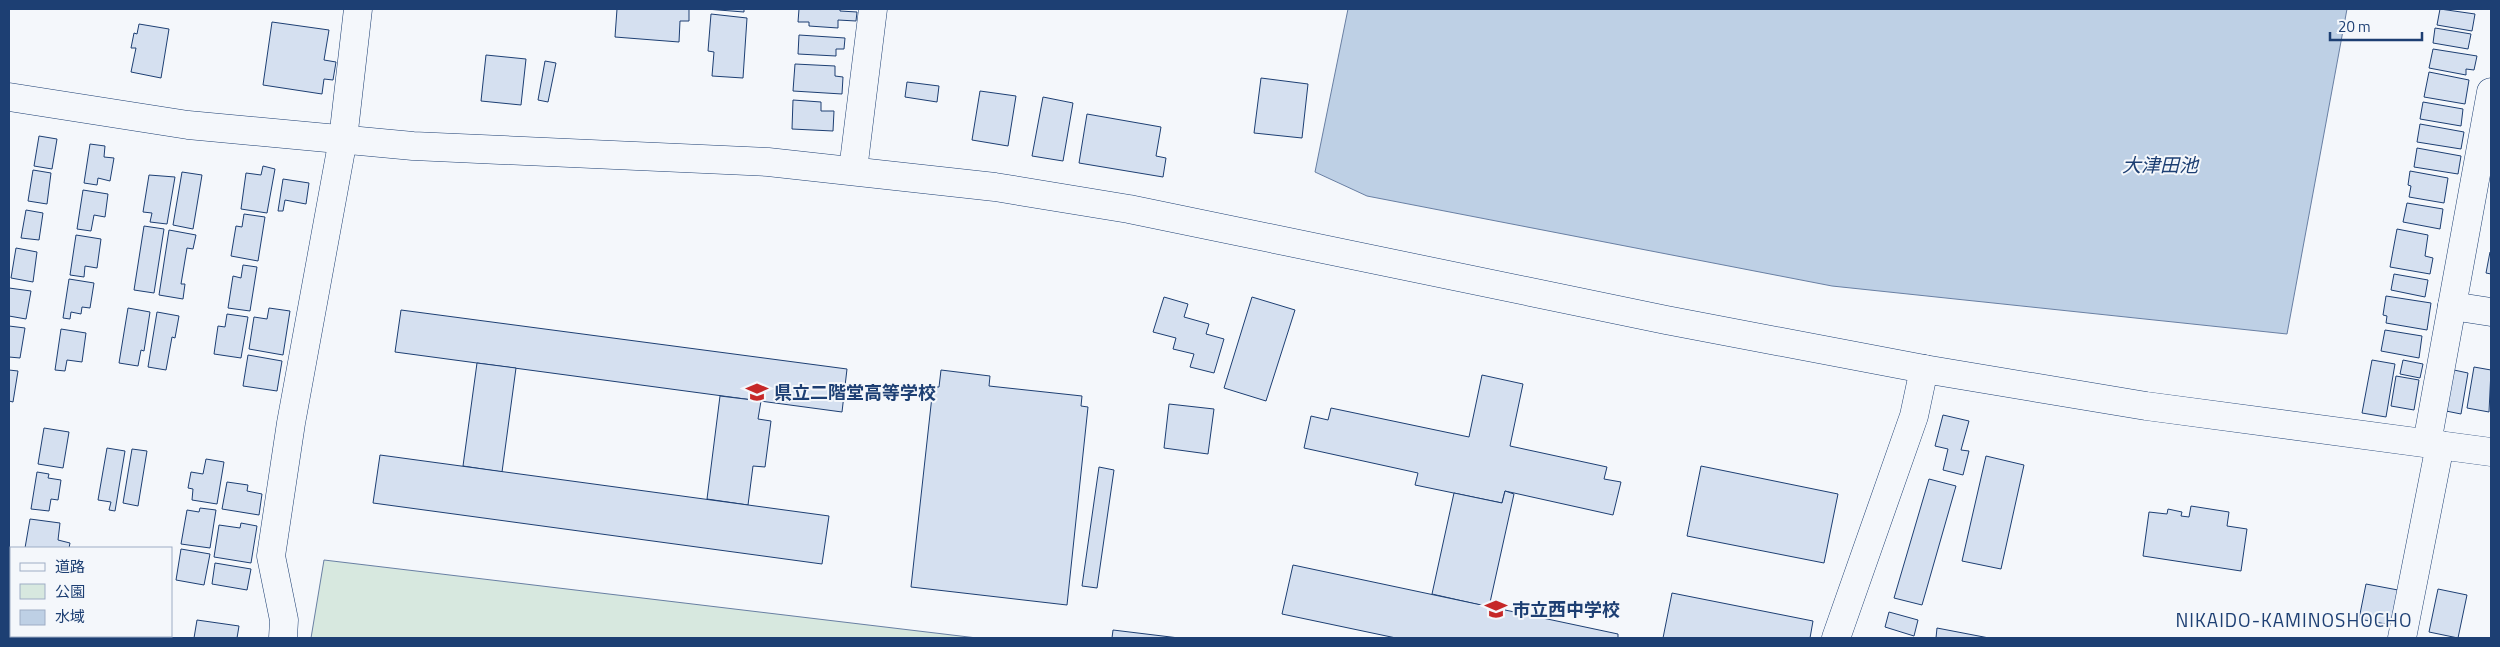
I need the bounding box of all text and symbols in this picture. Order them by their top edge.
scale bar [2330,10,2422,42]
text: 20 m [2338,15,2371,38]
water label: 大津田池 [2122,150,2200,179]
school or university icon: 県立二階堂高等学校 [744,379,770,405]
place label: 県立二階堂高等学校 [774,379,936,406]
legend [10,547,172,637]
text: 道路 [55,555,85,578]
text: 公園 [55,580,85,603]
school or university icon: 市立西中学校 [1483,596,1509,622]
place label: 市立西中学校 [1512,596,1620,623]
text: 水域 [55,605,85,628]
district label: NIKAIDO-KAMINOSHOCHO [2176,605,2412,634]

